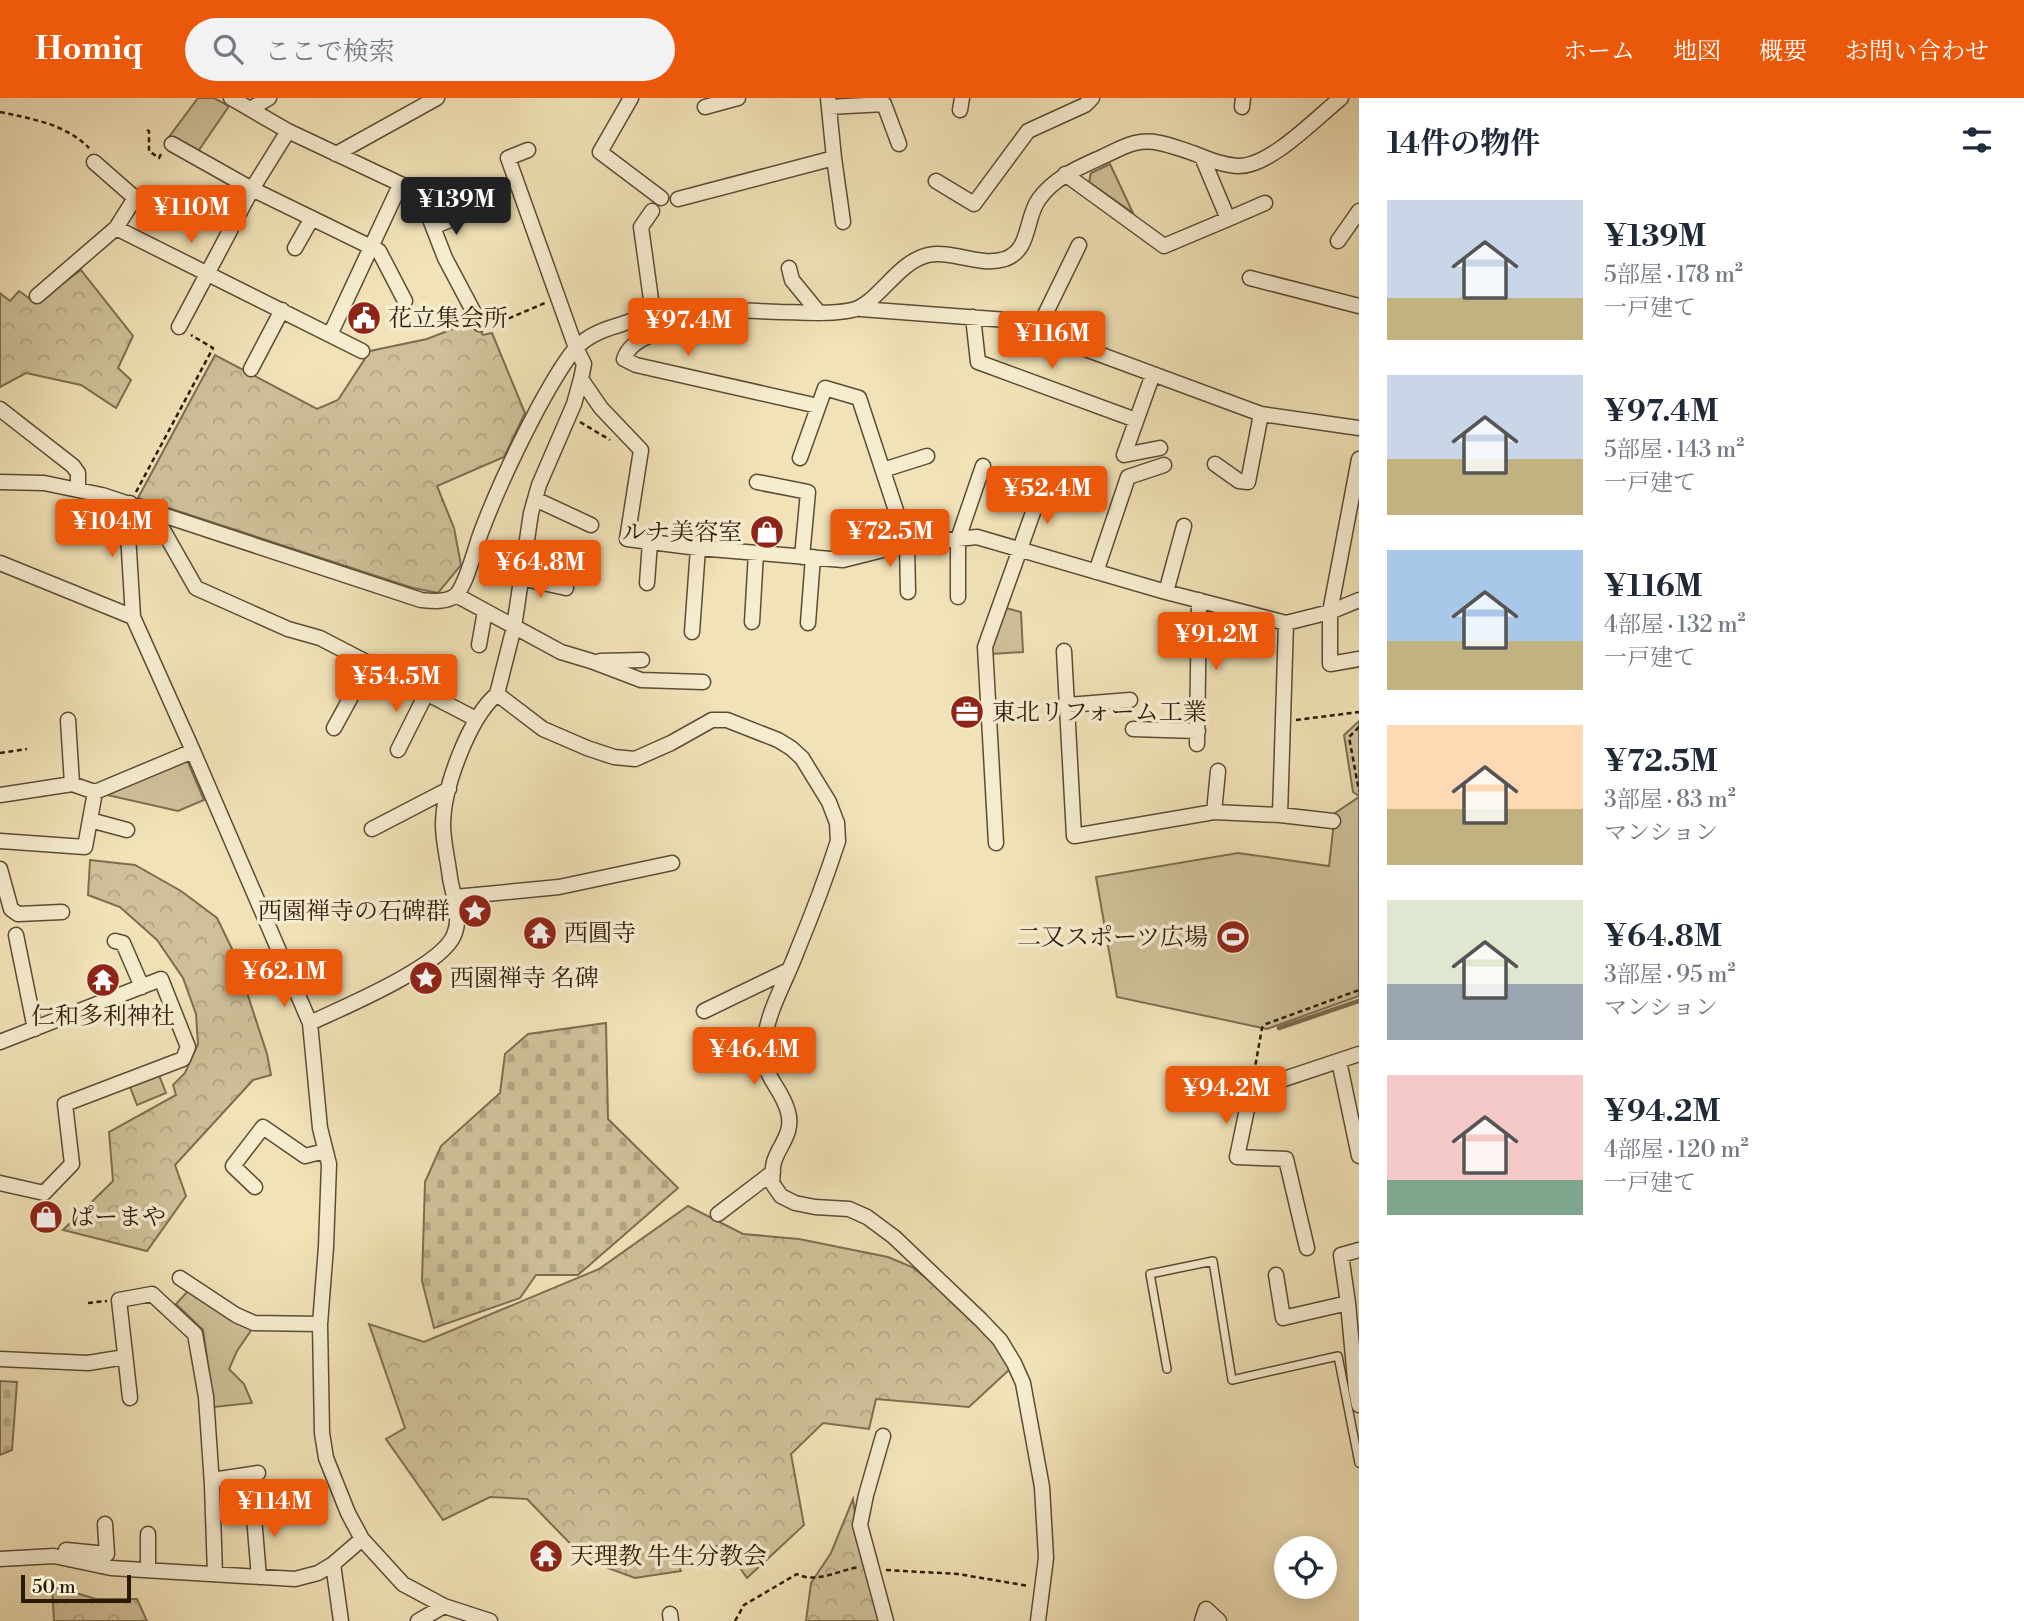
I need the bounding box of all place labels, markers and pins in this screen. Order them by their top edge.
pin: ¥139M [407,178,505,237]
pin: ¥110M [142,186,240,245]
public building icon: 花立集会所 [345,299,383,337]
pin: ¥97.4M [631,299,745,358]
place label: 花立集会所 [388,304,508,334]
pin: ¥116M [1003,312,1101,371]
pin: ¥52.4M [990,466,1104,526]
pin: ¥104M [63,500,161,559]
pin: ¥72.5M [833,510,947,569]
shop icon: ルナ美容室 [748,513,786,551]
place label: ルナ美容室 [622,518,742,548]
pin: ¥64.8M [483,540,597,600]
pin: ¥91.2M [1159,612,1273,672]
pin: ¥54.5M [339,654,453,714]
office icon: 東北リフォーム工業 [948,693,986,731]
place label: 東北リフォーム工業 [992,698,1207,728]
place icon: 西園禅寺の石碑群 [456,892,494,930]
place label: 西園禅寺の石碑群 [258,897,450,927]
temple icon: 西圓寺 [521,914,559,952]
sports icon: 二又スポーツ広場 [1214,918,1252,956]
place label: 西圓寺 [564,919,636,949]
place label: 二又スポーツ広場 [1017,923,1208,953]
pin: ¥62.1M [227,950,341,1009]
place icon: 西園禅寺 名碑 [407,959,445,997]
temple icon: 仁和多利神社 [84,961,122,999]
place label: 西園禅寺 名碑 [450,964,599,994]
place label: 仁和多利神社 [31,1002,175,1032]
pin: ¥46.4M [697,1028,811,1087]
pin: ¥94.2M [1169,1066,1283,1126]
shop icon: ぱーまや [27,1198,65,1236]
place label: ぱーまや [70,1203,166,1233]
pin: ¥114M [225,1480,323,1539]
temple icon: 天理教 牛生分教会 [527,1537,565,1575]
place label: 天理教 牛生分教会 [570,1542,767,1572]

